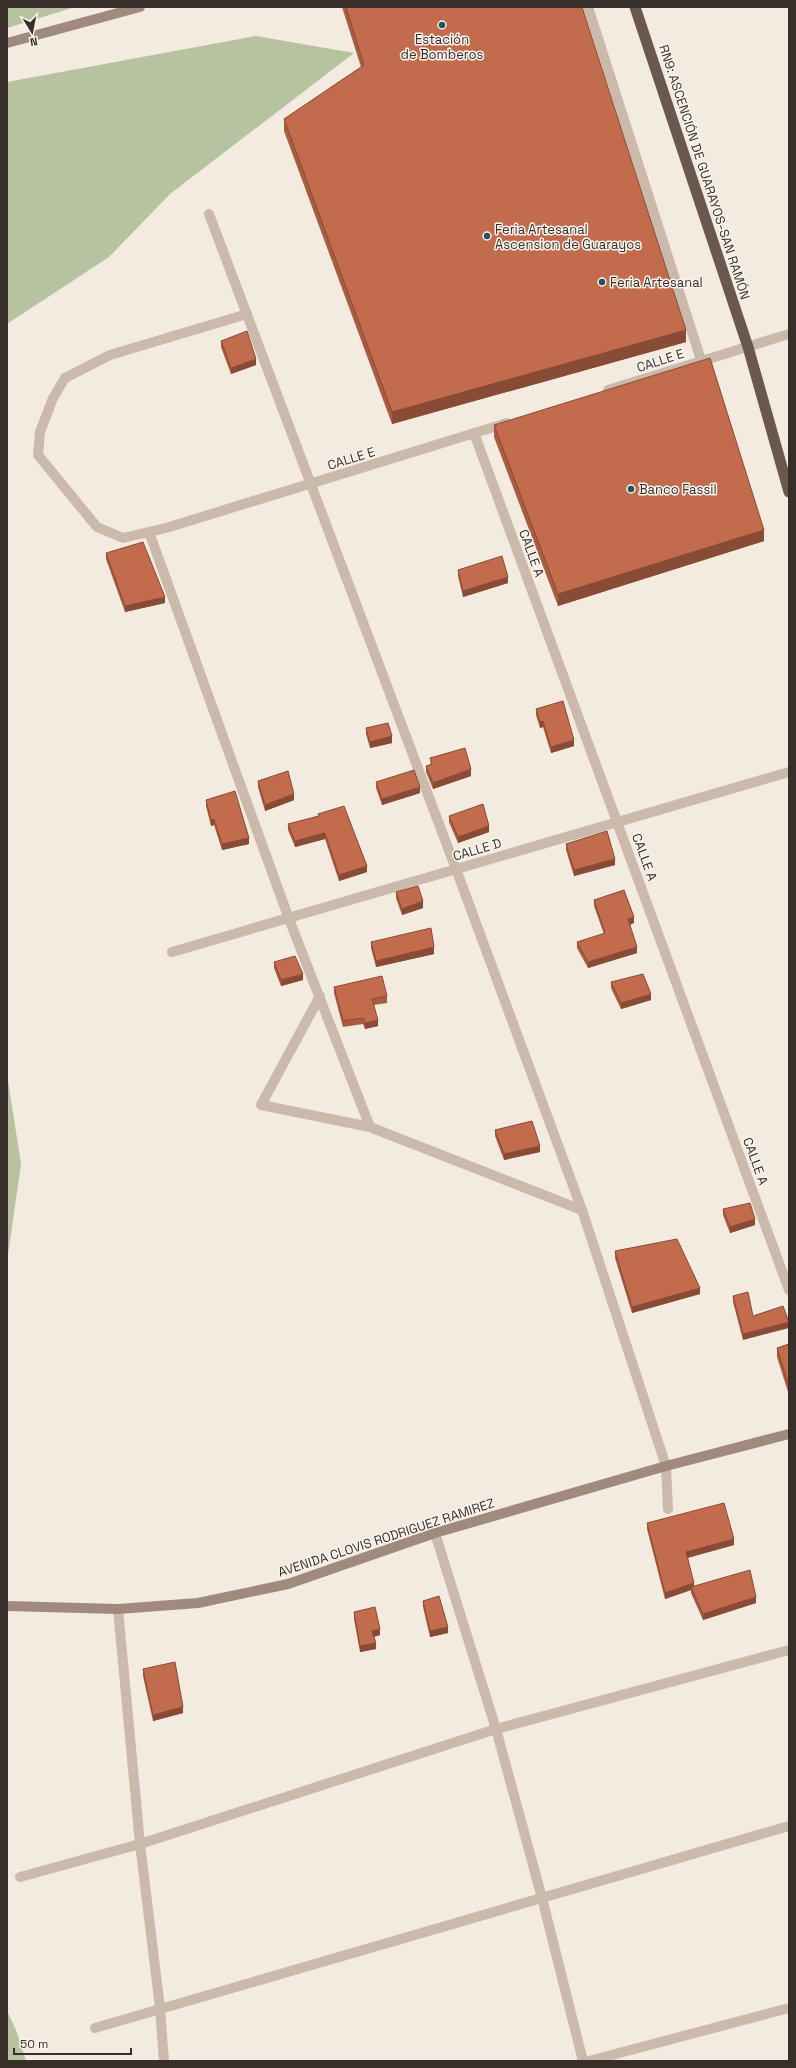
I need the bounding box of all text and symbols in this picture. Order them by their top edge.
north arrow [12,12,52,52]
marker: Estación de Bomberos [437,20,447,30]
place label: Estación de Bomberos [401,31,484,63]
text: N [29,34,39,49]
street label: RN9: ASCENCIÓN DE GUARAYOS-SAN RAMÓN [655,43,754,302]
place label: Feria Artesanal Ascension de Guarayos [495,221,641,253]
marker: Feria Artesanal Ascension de Guarayos [482,231,492,241]
place label: Feria Artesanal [610,274,703,291]
marker: Feria Artesanal [597,277,607,287]
street label: CALLE E [634,345,686,376]
street label: CALLE E [325,443,377,474]
place label: Banco Fassil [639,481,717,498]
marker: Banco Fassil [626,484,636,494]
street label: CALLE A [515,527,548,579]
street label: CALLE A [628,831,661,883]
street label: CALLE D [451,834,503,865]
street label: CALLE A [739,1135,772,1187]
street label: AVENIDA CLOVIS RODRIGUEZ RAMIREZ [276,1494,497,1581]
scale bar [14,2030,131,2056]
text: 50 m [20,2036,48,2052]

